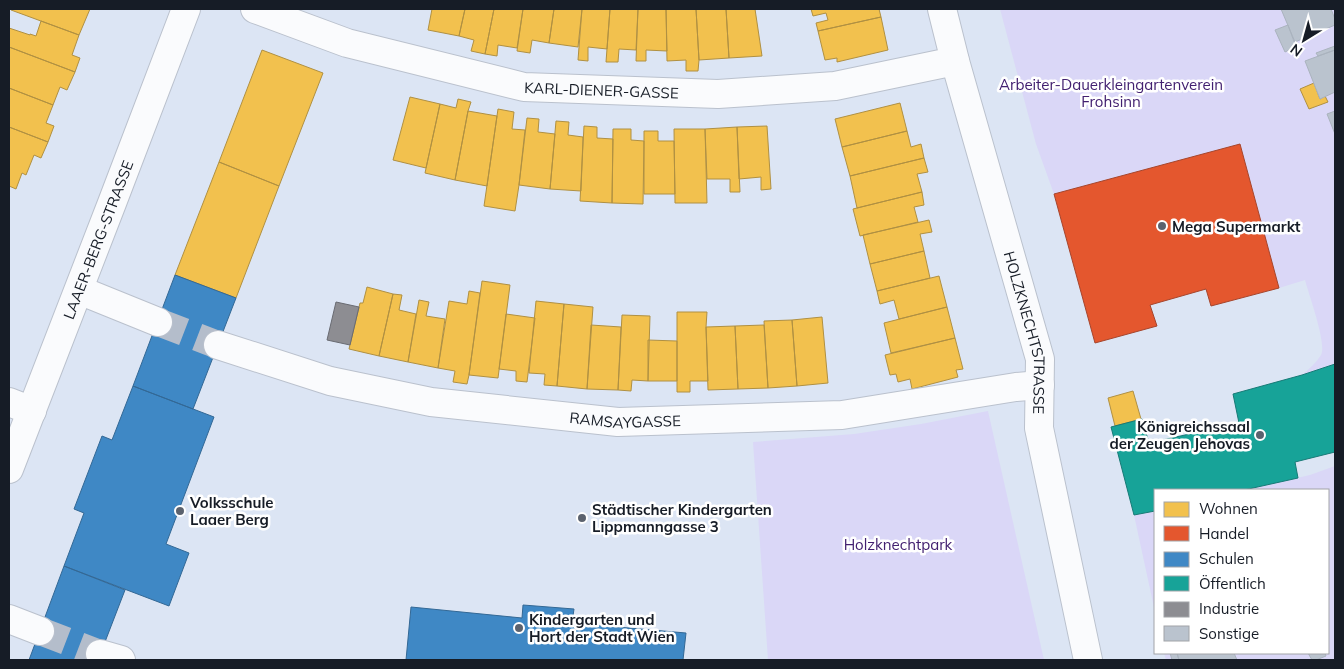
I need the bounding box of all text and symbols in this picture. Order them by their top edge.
north arrow [1279,15,1329,65]
text: N [1287,40,1306,61]
park label: Arbeiter-Dauerkleingartenverein Frohsinn [999,75,1223,111]
street label: KARL-DIENER-GASSE [524,78,679,102]
street label: LAAER-BERG-STRASSE [59,157,137,322]
place label: Mega Supermarkt [1172,217,1301,236]
marker: Mega Supermarkt [1156,220,1168,232]
street label: HOLZKNECHTSTRASSE [1000,249,1050,414]
street label: RAMSAYGASSE [569,407,681,432]
place label: Königreichssaal der Zeugen Jehovas [1109,417,1250,453]
marker: Königreichssaal der Zeugen Jehovas [1254,429,1266,441]
legend [1154,489,1329,654]
place label: Volksschule Laaer Berg [189,493,274,529]
text: Wohnen [1199,499,1258,518]
place label: Städtischer Kindergarten Lippmanngasse 3 [592,500,772,536]
marker: Volksschule Laaer Berg [174,505,186,517]
marker: Städtischer Kindergarten Lippmanngasse 3 [576,512,588,524]
text: Handel [1199,524,1249,543]
park label: Holzknechtpark [844,535,953,554]
text: Schulen [1199,549,1254,568]
text: Öffentlich [1199,574,1266,593]
text: Industrie [1199,599,1259,618]
place label: Kindergarten und Hort der Stadt Wien [529,610,675,646]
marker: Kindergarten und Hort der Stadt Wien [513,622,525,634]
text: Sonstige [1199,624,1259,643]

